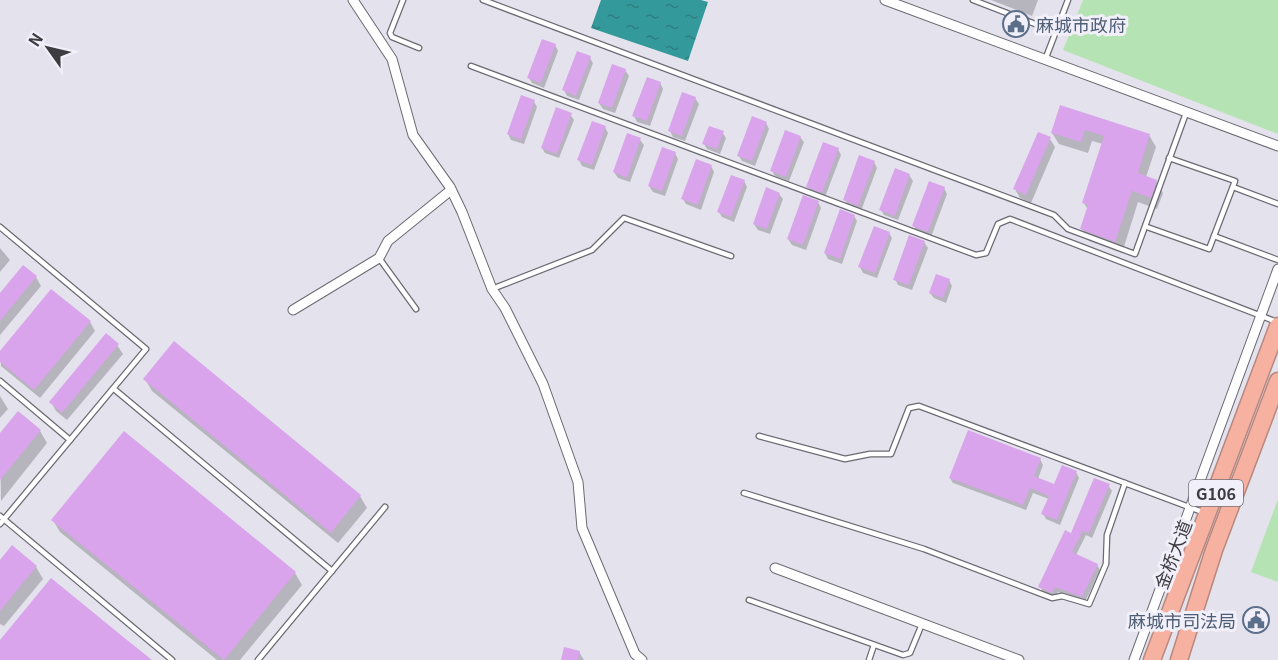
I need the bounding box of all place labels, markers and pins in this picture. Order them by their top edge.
public building icon: 麻城市政府 [1001,9,1031,39]
place label: 麻城市政府 [1036,11,1126,37]
public building icon: 麻城市司法局 [1241,605,1271,635]
place label: 麻城市司法局 [1128,607,1236,633]

